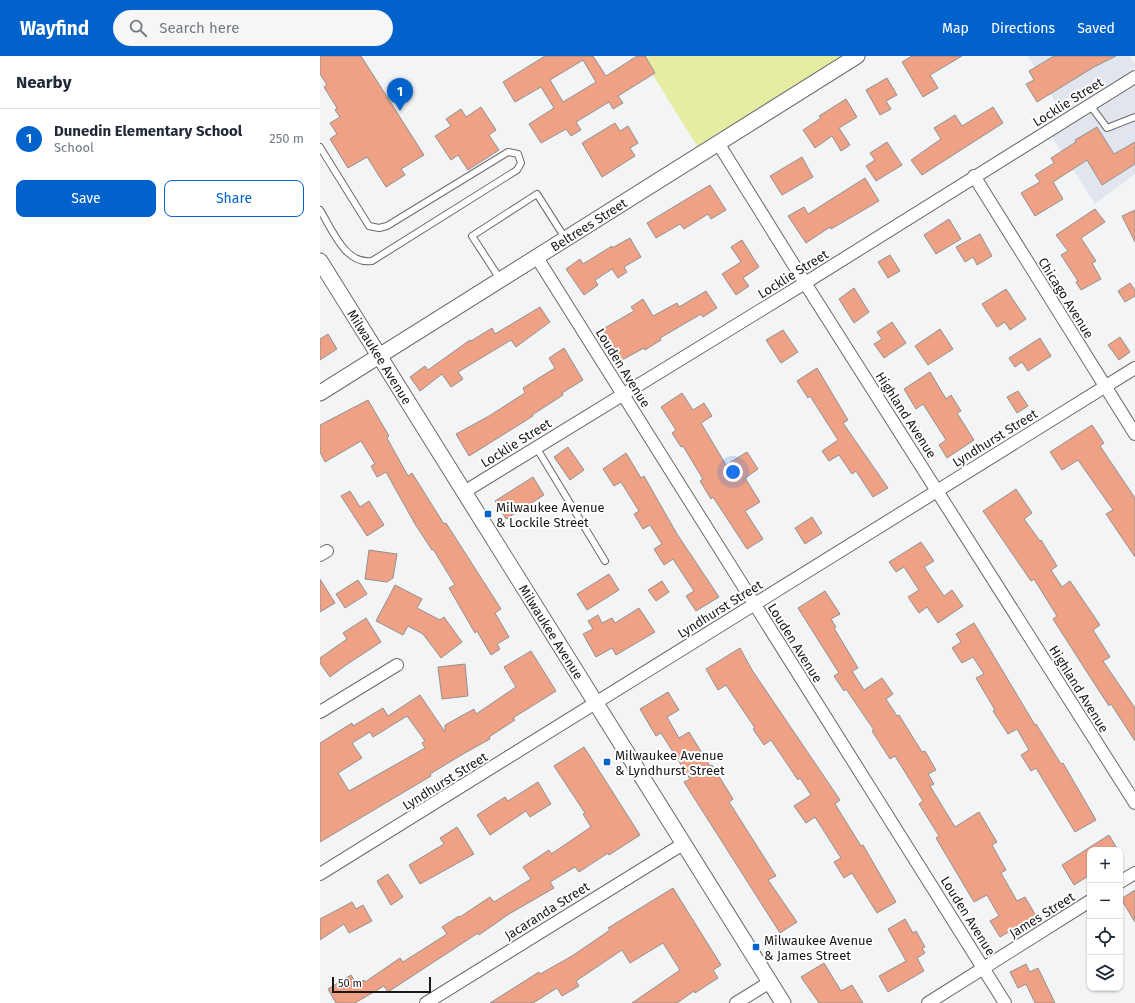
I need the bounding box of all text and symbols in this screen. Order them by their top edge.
search box [113,10,393,46]
text: Wayfind [20,17,89,40]
icon: search [127,17,149,39]
text: Search here [159,19,239,37]
text: Map [942,20,969,37]
text: Directions [991,20,1055,37]
text: Saved [1077,20,1115,37]
text: Nearby [16,72,71,93]
street label: Locklie Street [1030,74,1106,130]
pin: 1 [387,78,413,111]
text: Dunedin Elementary School [54,122,242,140]
text: 1 [26,131,32,146]
text: 250 m [269,131,304,146]
text: School [54,140,94,155]
button: Save [16,180,156,217]
button: Share [164,180,304,217]
street label: Beltrees Street [548,195,630,254]
street label: Locklie Street [755,246,831,302]
street label: Chicago Avenue [1035,255,1097,341]
street label: Milwaukee Avenue [345,307,415,407]
street label: Louden Avenue [593,326,653,410]
street label: Highland Avenue [873,369,939,461]
street label: Lyndhurst Street [950,406,1040,470]
street label: Locklie Street [478,415,554,471]
your location [723,462,743,482]
place label: Milwaukee Avenue & Lockile Street [496,500,605,530]
marker: Milwaukee Avenue & Lockile Street [483,509,493,519]
street label: Lyndhurst Street [675,577,765,641]
street label: Milwaukee Avenue [516,582,587,682]
street label: Louden Avenue [765,601,825,685]
street label: Highland Avenue [1046,643,1112,735]
place label: Milwaukee Avenue & Lyndhurst Street [615,748,725,778]
street label: Lyndhurst Street [400,749,490,813]
marker: Milwaukee Avenue & Lyndhurst Street [602,757,612,767]
map controls [1087,847,1123,991]
button: + [1087,847,1123,883]
street label: Louden Avenue [938,874,998,958]
street label: Jacaranda Street [502,879,592,943]
button: − [1087,883,1123,919]
street label: James Street [1007,889,1078,941]
button: locate [1087,919,1123,955]
place label: Milwaukee Avenue & James Street [764,933,873,963]
marker: Milwaukee Avenue & James Street [751,942,761,952]
button: layers [1087,955,1123,991]
scale bar [332,975,431,994]
text: 50 m [338,977,362,990]

